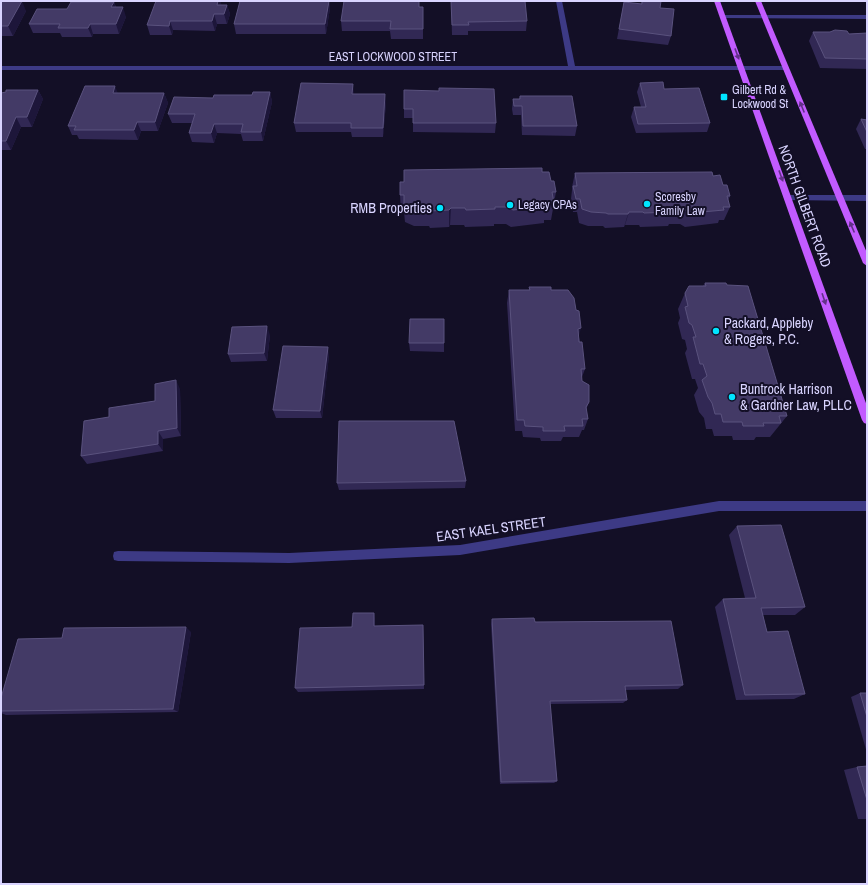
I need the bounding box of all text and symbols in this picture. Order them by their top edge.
one-way arrow [734,48,740,60]
street label: EAST LOCKWOOD STREET [329,49,457,65]
place label: Gilbert Rd & Lockwood St [732,82,789,112]
marker: Gilbert Rd & Lockwood St [719,92,729,102]
one-way arrow [799,101,805,112]
street label: NORTH GILBERT ROAD [774,142,836,270]
one-way arrow [778,171,784,183]
place label: Scoresby Family Law [655,189,706,219]
place label: Legacy CPAs [518,197,577,213]
place label: RMB Properties [350,199,432,217]
marker: Scoresby Family Law [642,199,652,209]
marker: Legacy CPAs [505,200,515,210]
marker: RMB Properties [435,203,445,213]
one-way arrow [849,221,855,232]
one-way arrow [822,293,828,305]
place label: Packard, Appleby & Rogers, P.C. [724,314,814,348]
marker: Packard, Appleby & Rogers, P.C. [711,326,721,336]
place label: Buntrock Harrison & Gardner Law, PLLC [740,380,852,414]
marker: Buntrock Harrison & Gardner Law, PLLC [727,392,737,402]
street label: EAST KAEL STREET [435,512,547,546]

